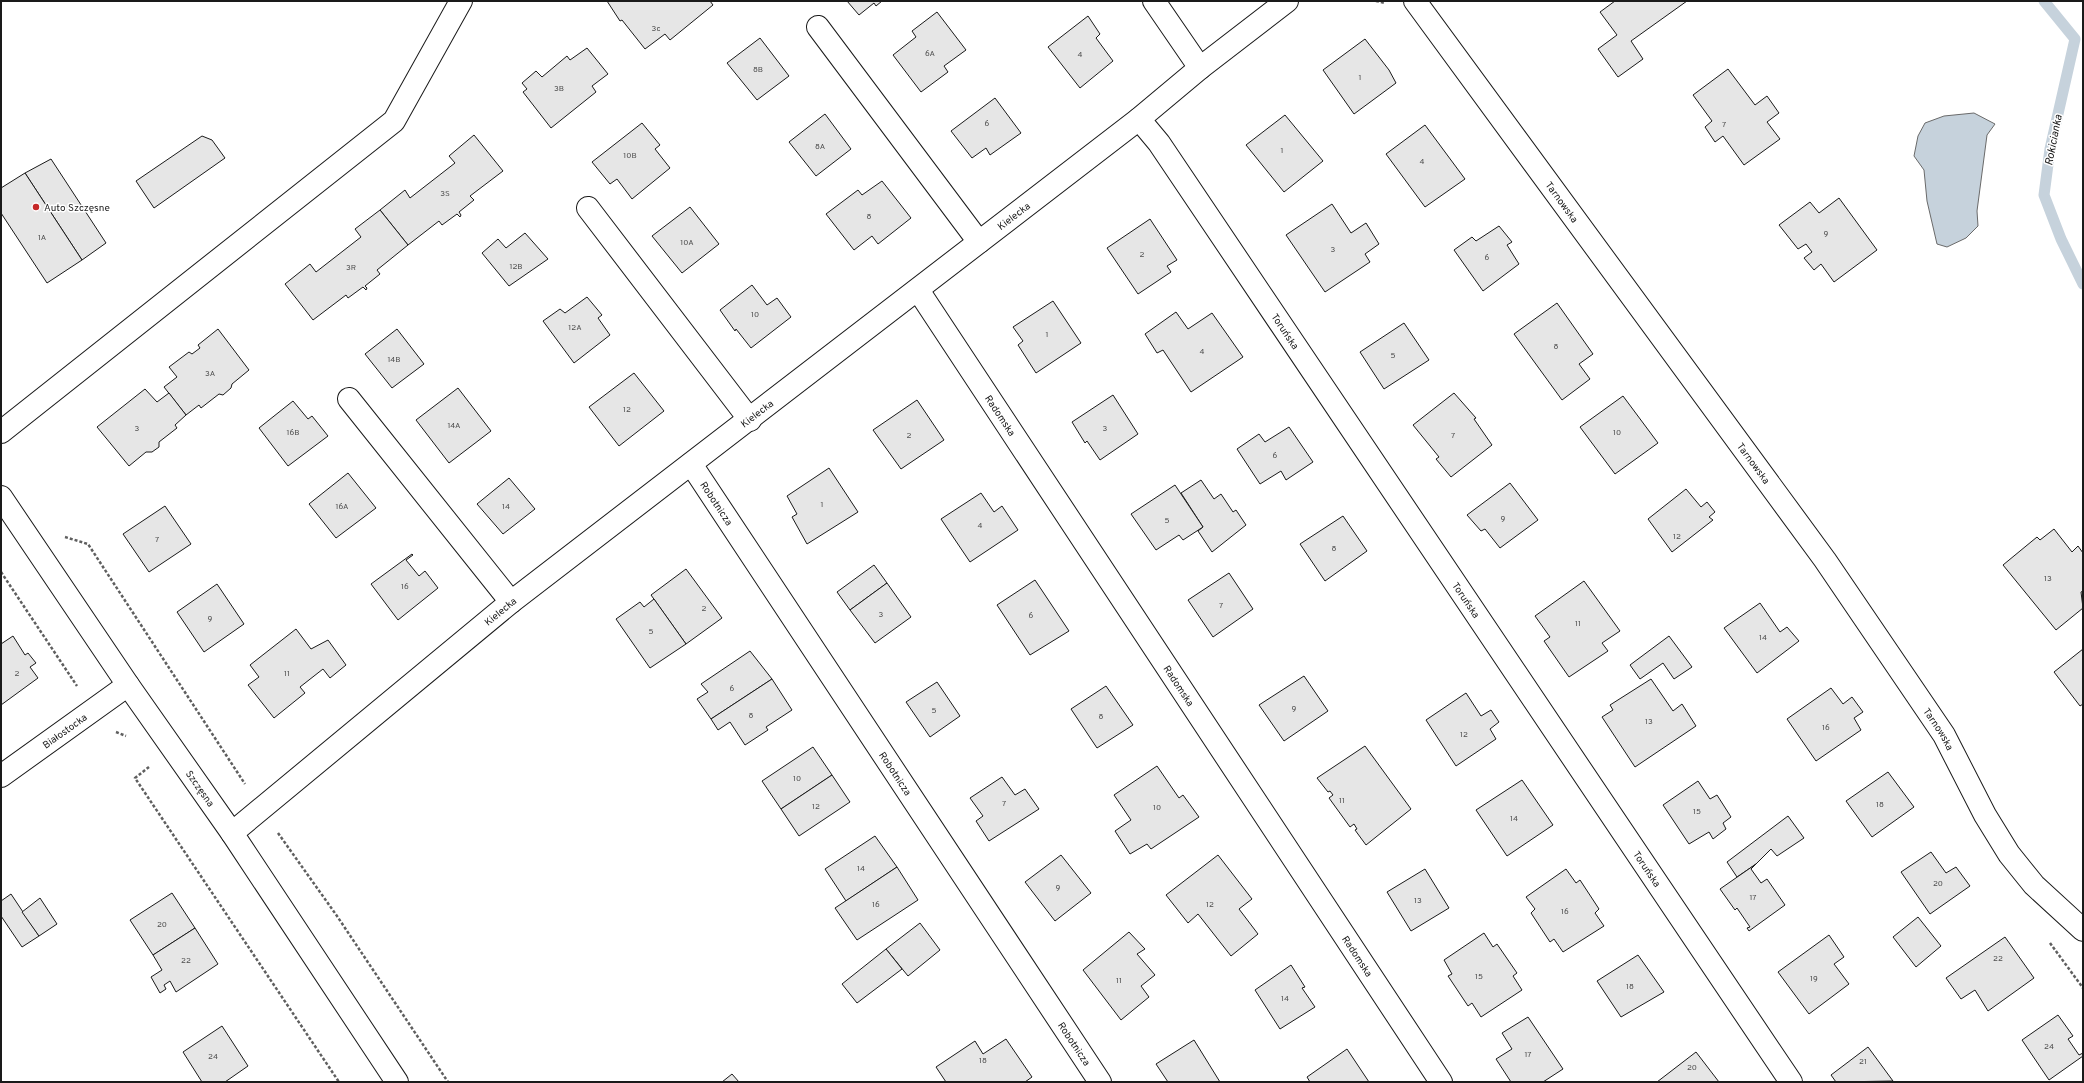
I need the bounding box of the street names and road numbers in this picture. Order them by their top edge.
street label: Tarnowska [1542,180,1580,226]
street label: Kielecka [995,200,1033,234]
street label: Toruńska [1268,311,1301,352]
street label: Radomska [981,393,1018,439]
street label: Kielecka [738,398,777,431]
street label: Tarnowska [1733,441,1772,487]
street label: Robotnicza [696,480,735,528]
street label: Toruńska [1449,580,1482,621]
street label: Kielecka [482,595,520,629]
street label: Radomska [1160,663,1196,709]
street label: Tarnowska [1920,706,1956,753]
street label: Białostocka [40,711,90,752]
street label: Robotnicza [875,750,914,799]
street label: Szczęsna [182,768,217,810]
street label: Toruńska [1629,849,1663,890]
street label: Radomska [1338,934,1375,980]
street label: Robotnicza [1054,1020,1093,1069]

